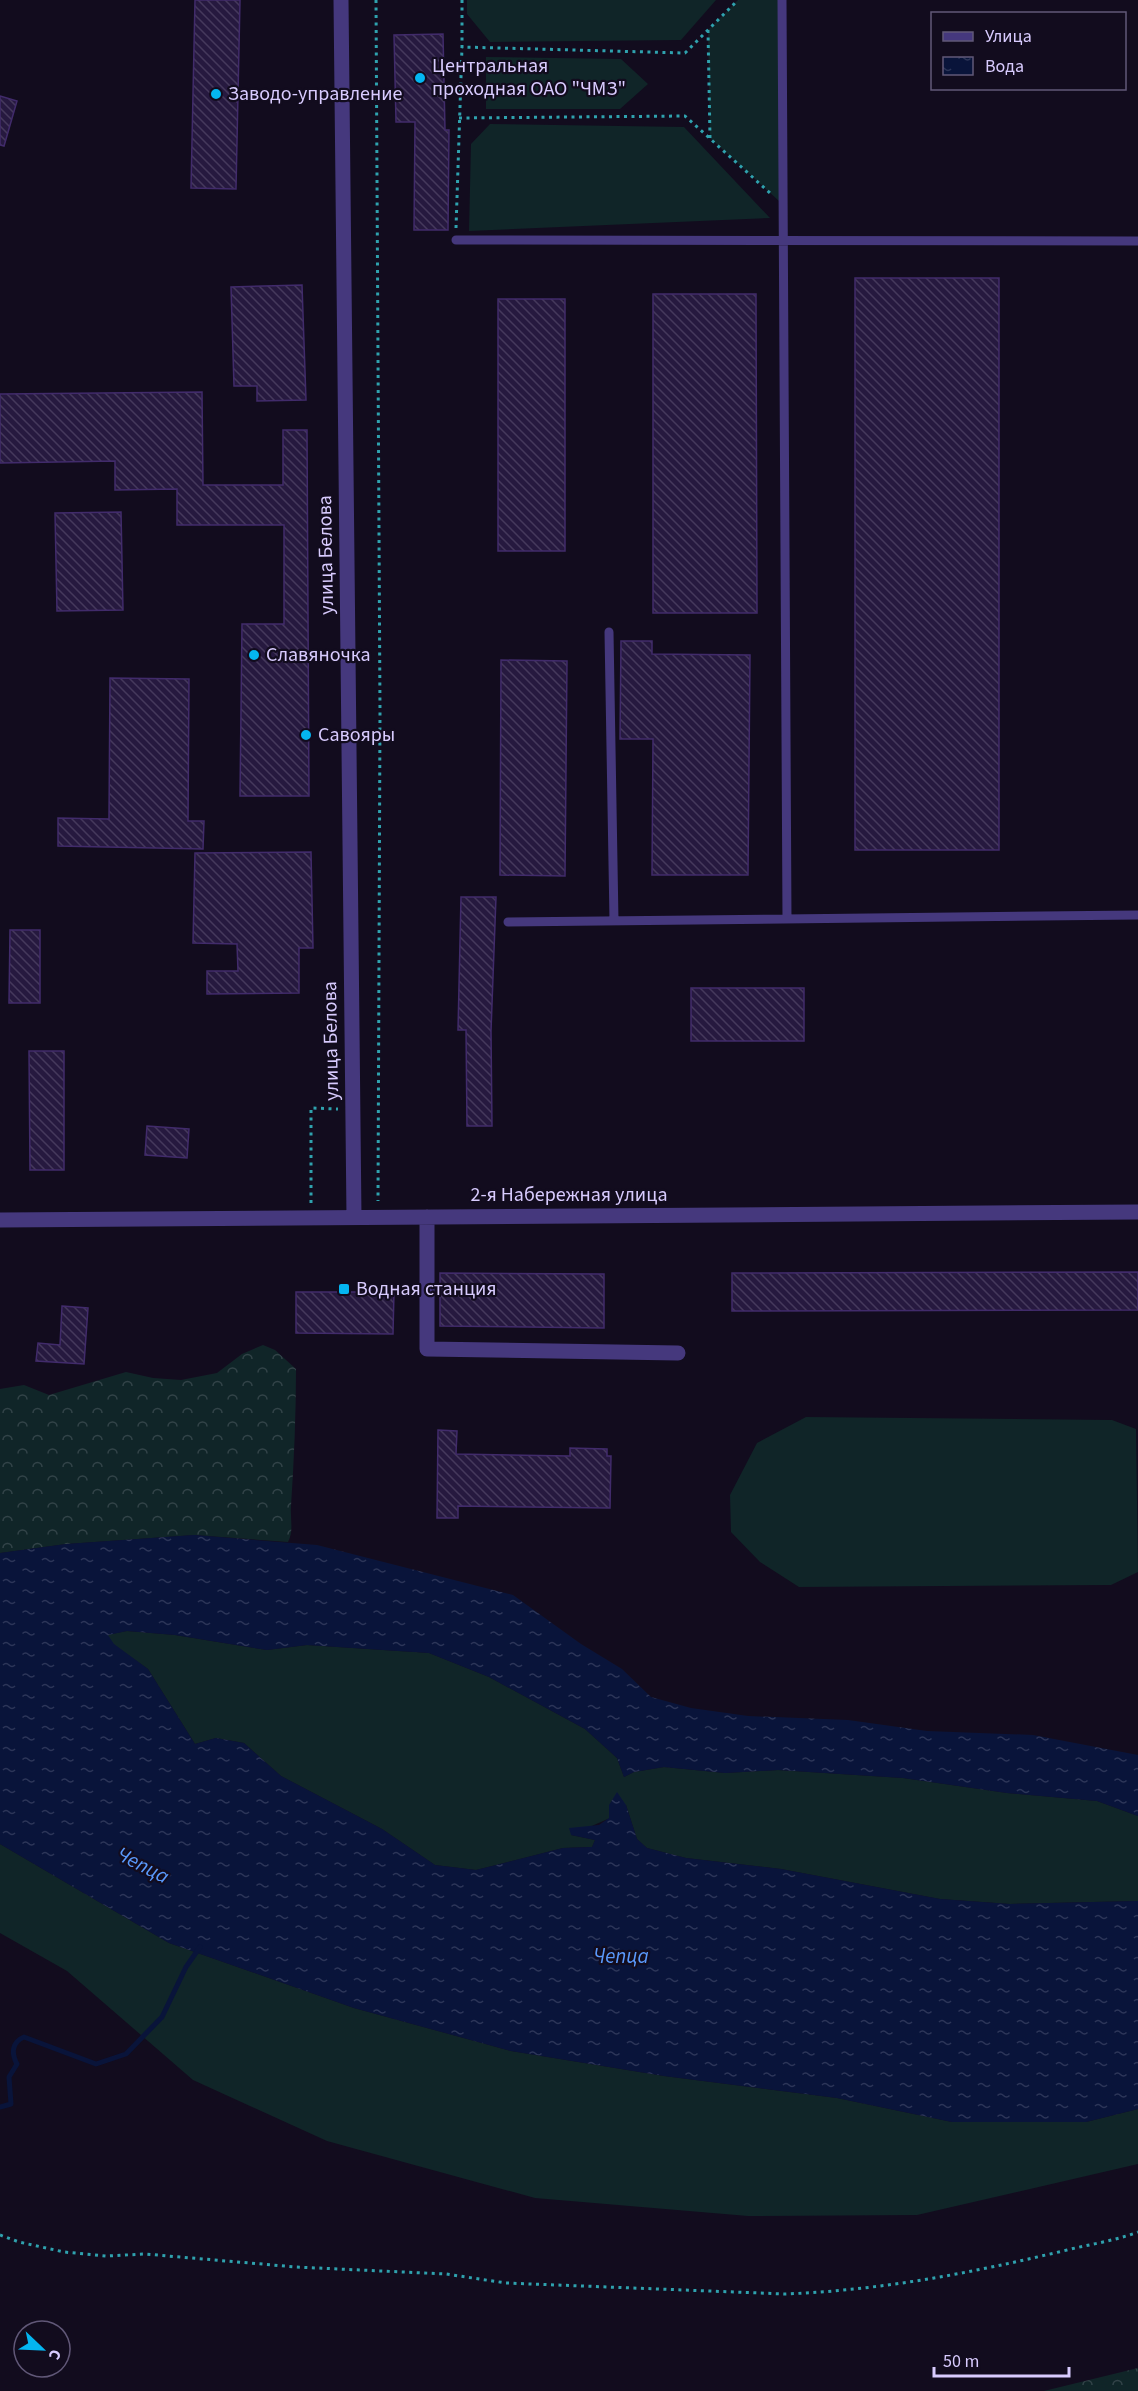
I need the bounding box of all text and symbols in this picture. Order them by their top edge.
legend [931,12,1126,90]
text: Улица [985,24,1032,49]
place label: Центральная проходная ОАО "ЧМЗ" [432,52,626,103]
text: Вода [985,54,1024,79]
marker: Центральная проходная ОАО "ЧМЗ" [413,71,427,85]
place label: Заводо-управление [228,80,402,108]
marker: Заводо-управление [209,87,223,101]
street label: улица Белова [311,495,341,615]
place label: Славяночка [266,641,371,669]
marker: Славяночка [247,648,261,662]
place label: Савояры [318,721,395,749]
marker: Савояры [299,728,313,742]
street label: улица Белова [316,981,346,1101]
street label: 2-я Набережная улица [471,1181,667,1209]
place label: Водная станция [356,1275,497,1303]
marker: Водная станция [337,1282,351,1296]
water label: Чепца [111,1839,175,1891]
water label: Чепца [593,1941,649,1971]
north arrow [12,2319,72,2379]
scale bar [934,2340,1069,2378]
text: С [43,2346,67,2363]
text: 50 m [943,2349,979,2374]

